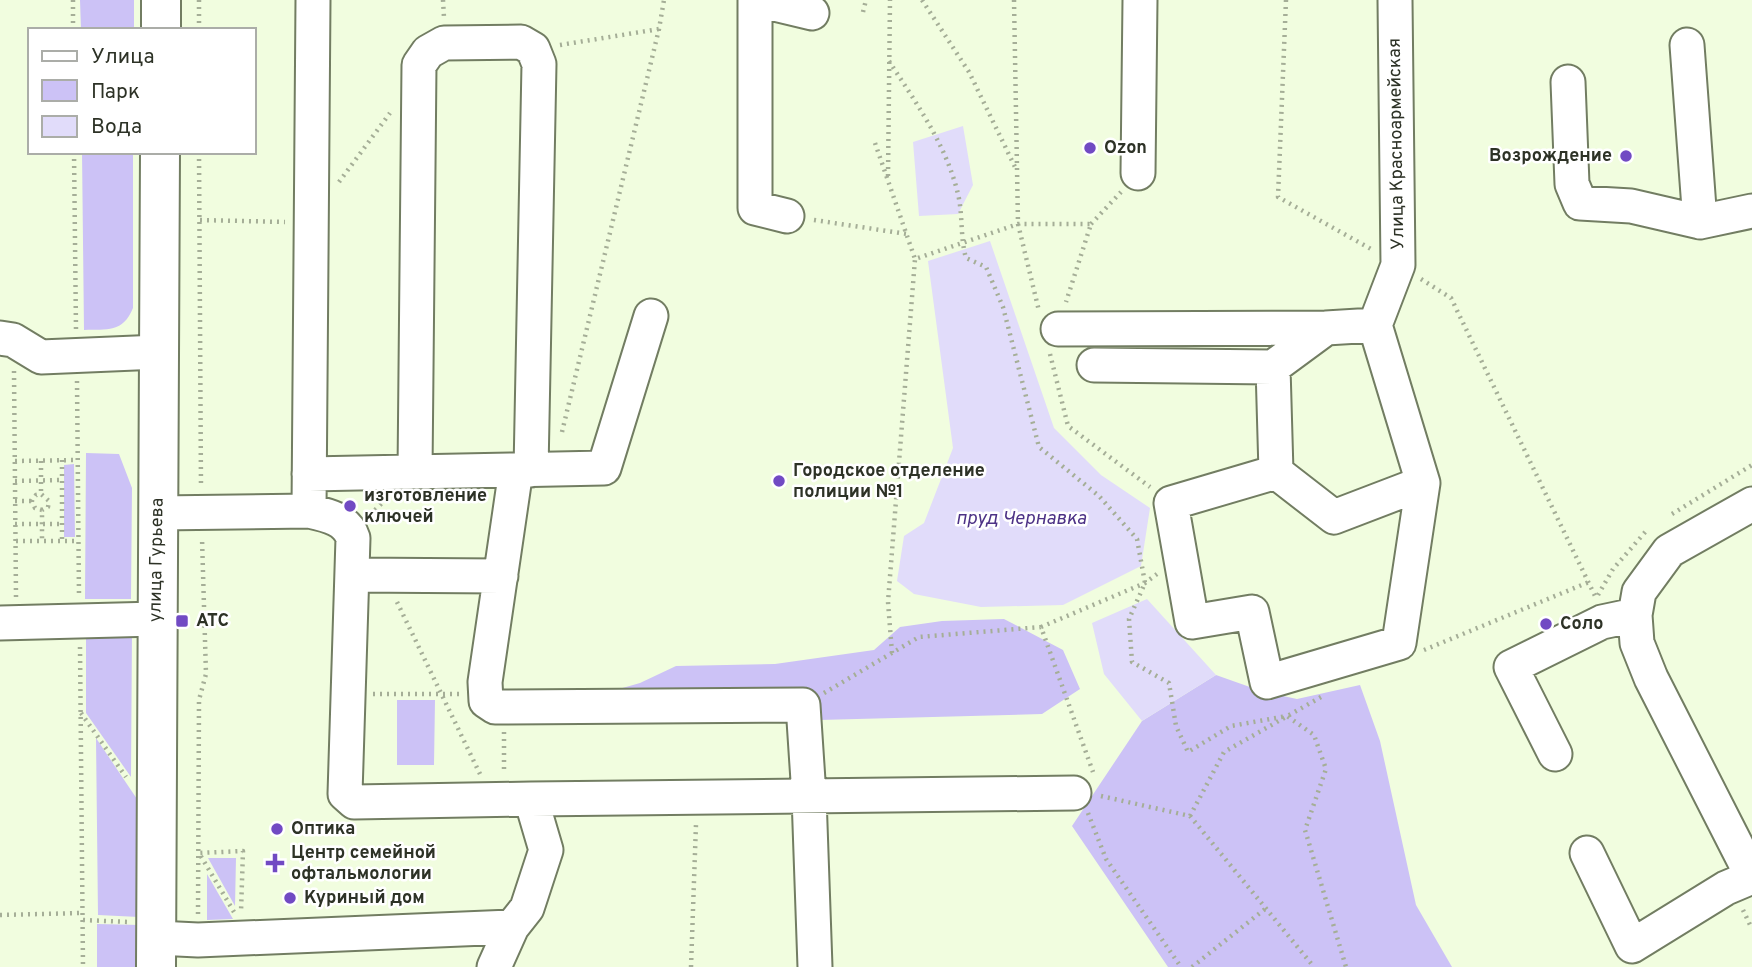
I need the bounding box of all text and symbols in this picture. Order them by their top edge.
legend [28,28,256,154]
street label: Улица Красноармейская [1384,38,1410,250]
text: Улица [91,44,155,71]
text: Парк [91,79,140,106]
text: Вода [91,114,142,141]
place label: Ozon [1104,137,1147,160]
marker: Ozon [1082,140,1098,156]
place label: Возрождение [1489,145,1612,168]
marker: Возрождение [1618,148,1634,164]
place label: Городское отделение полиции №1 [793,460,985,504]
marker: Городское отделение полиции №1 [771,473,787,489]
place label: изготовление ключей [364,485,487,529]
street label: улица Гурьева [144,498,170,622]
marker: изготовление ключей [342,498,358,514]
water label: пруд Чернавка [956,507,1087,531]
place label: АТС [196,610,229,633]
marker: АТС [174,613,190,629]
place label: Соло [1560,613,1603,636]
marker: Соло [1538,616,1554,632]
place label: Оптика [291,818,355,841]
marker: Оптика [269,821,285,837]
place label: Центр семейной офтальмологии [291,842,436,886]
marker: Центр семейной офтальмологии [265,853,285,873]
place label: Куриный дом [304,887,425,910]
marker: Куриный дом [282,890,298,906]

